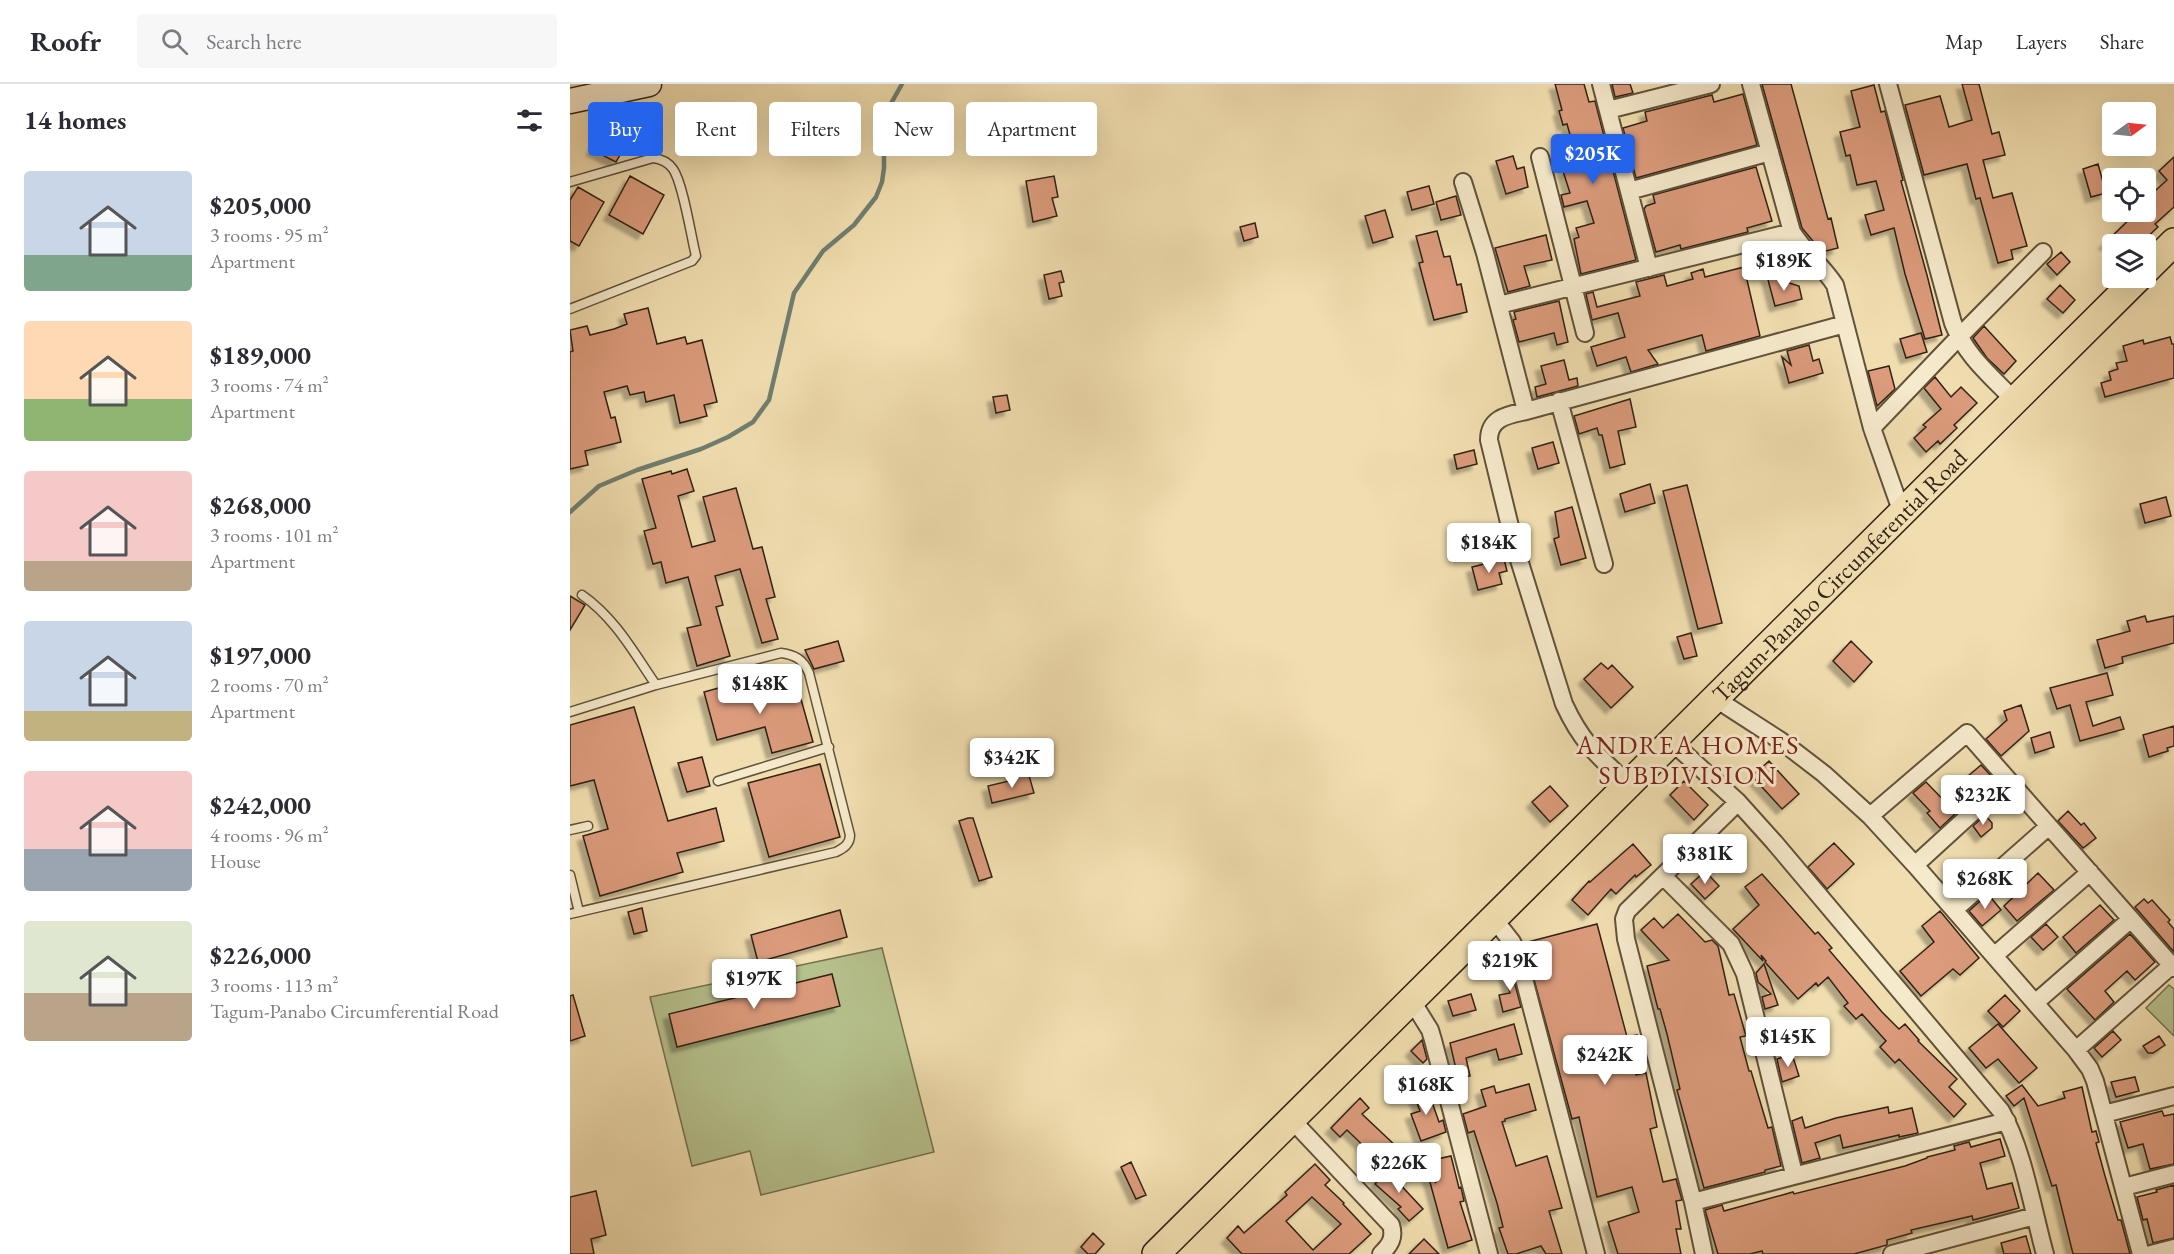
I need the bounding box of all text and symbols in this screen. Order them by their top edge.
search box [137,14,557,68]
text: Roofr [30,23,101,59]
icon: search [158,25,191,58]
text: Search here [206,27,302,56]
text: Map [1945,28,1983,55]
text: Layers [2016,28,2067,55]
text: Share [2100,28,2144,55]
chip: Buy [588,102,663,156]
chip: Rent [675,102,757,156]
chip: Filters [769,102,861,156]
chip: New [873,102,954,156]
chip: Apartment [966,102,1097,156]
north arrow [2102,102,2156,156]
map controls [2102,102,2156,288]
text: 14 homes [24,103,126,137]
icon: filters [513,104,546,137]
pin: $205K [1551,134,1635,185]
text: $205K [1565,140,1621,166]
button: locate [2102,168,2156,222]
text: $205,000 [210,188,311,222]
icon: home [72,195,144,267]
text: 3 rooms · 95 m² [210,222,329,248]
button: layers [2102,234,2156,288]
pin: $189K [1742,241,1826,292]
text: $189K [1756,247,1812,273]
text: Apartment [210,248,295,274]
text: $189,000 [210,338,311,372]
icon: home [72,345,144,417]
text: 3 rooms · 74 m² [210,372,329,398]
text: Apartment [210,398,295,424]
street label: Tagum-Panabo Circumferential Road [1705,441,1974,708]
text: $268,000 [210,488,311,522]
icon: home [72,495,144,567]
text: 3 rooms · 101 m² [210,522,338,548]
pin: $184K [1447,523,1531,574]
text: $184K [1461,529,1517,555]
text: Apartment [210,548,295,574]
text: $197,000 [210,638,311,672]
icon: home [72,645,144,717]
pin: $148K [718,664,802,715]
text: $148K [732,670,788,696]
text: 2 rooms · 70 m² [210,672,329,698]
text: Apartment [210,698,295,724]
district label: ANDREA HOMES SUBDIVISION [1575,728,1800,792]
pin: $342K [970,738,1054,789]
text: $342K [984,744,1040,770]
pin: $232K [1941,775,2025,826]
text: $232K [1955,781,2011,807]
text: $242,000 [210,788,311,822]
icon: home [72,795,144,867]
text: 4 rooms · 96 m² [210,822,329,848]
pin: $381K [1663,834,1747,885]
text: $381K [1677,840,1733,866]
text: House [210,848,261,874]
pin: $268K [1943,859,2027,910]
text: $268K [1957,865,2013,891]
text: $226,000 [210,938,311,972]
pin: $219K [1468,941,1552,992]
icon: home [72,945,144,1017]
text: $219K [1482,947,1538,973]
pin: $197K [712,959,796,1010]
text: $197K [726,965,782,991]
text: 3 rooms · 113 m² [210,972,338,998]
text: Tagum-Panabo Circumferential Road [210,998,499,1024]
pin: $145K [1746,1017,1830,1068]
text: $145K [1760,1023,1816,1049]
pin: $242K [1563,1035,1647,1086]
text: $242K [1577,1041,1633,1067]
pin: $168K [1384,1065,1468,1116]
text: $168K [1398,1071,1454,1097]
pin: $226K [1357,1143,1441,1194]
text: $226K [1371,1149,1427,1175]

